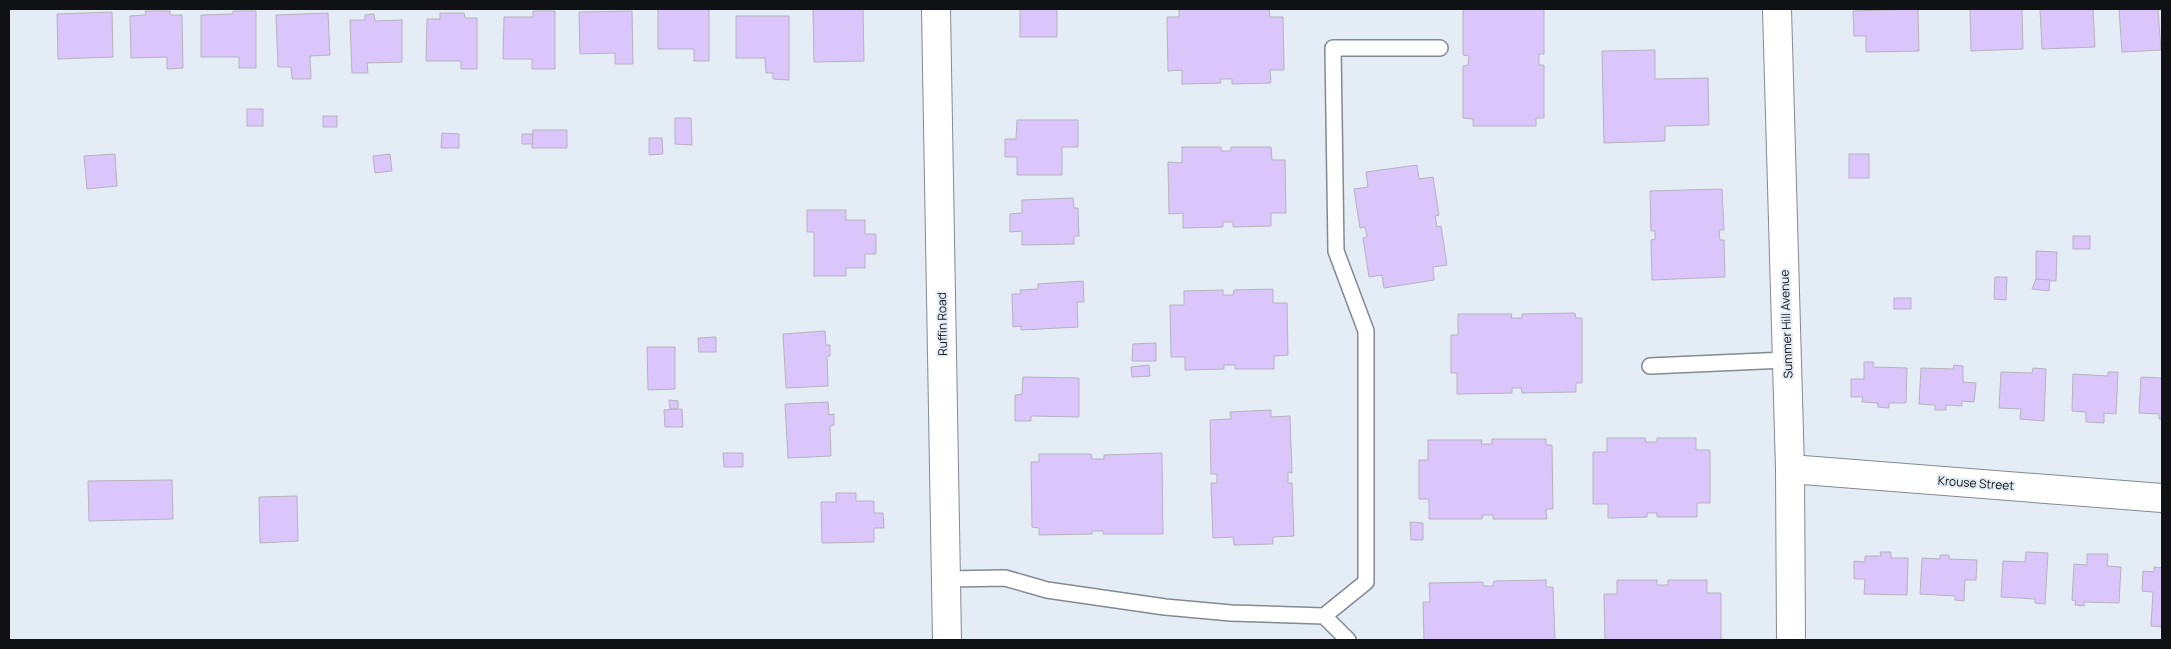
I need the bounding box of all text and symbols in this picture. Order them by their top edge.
street label: Summer Hill Avenue [1776,269,1796,379]
street label: Ruffin Road [933,292,951,356]
street label: Krouse Street [1937,472,2015,494]

